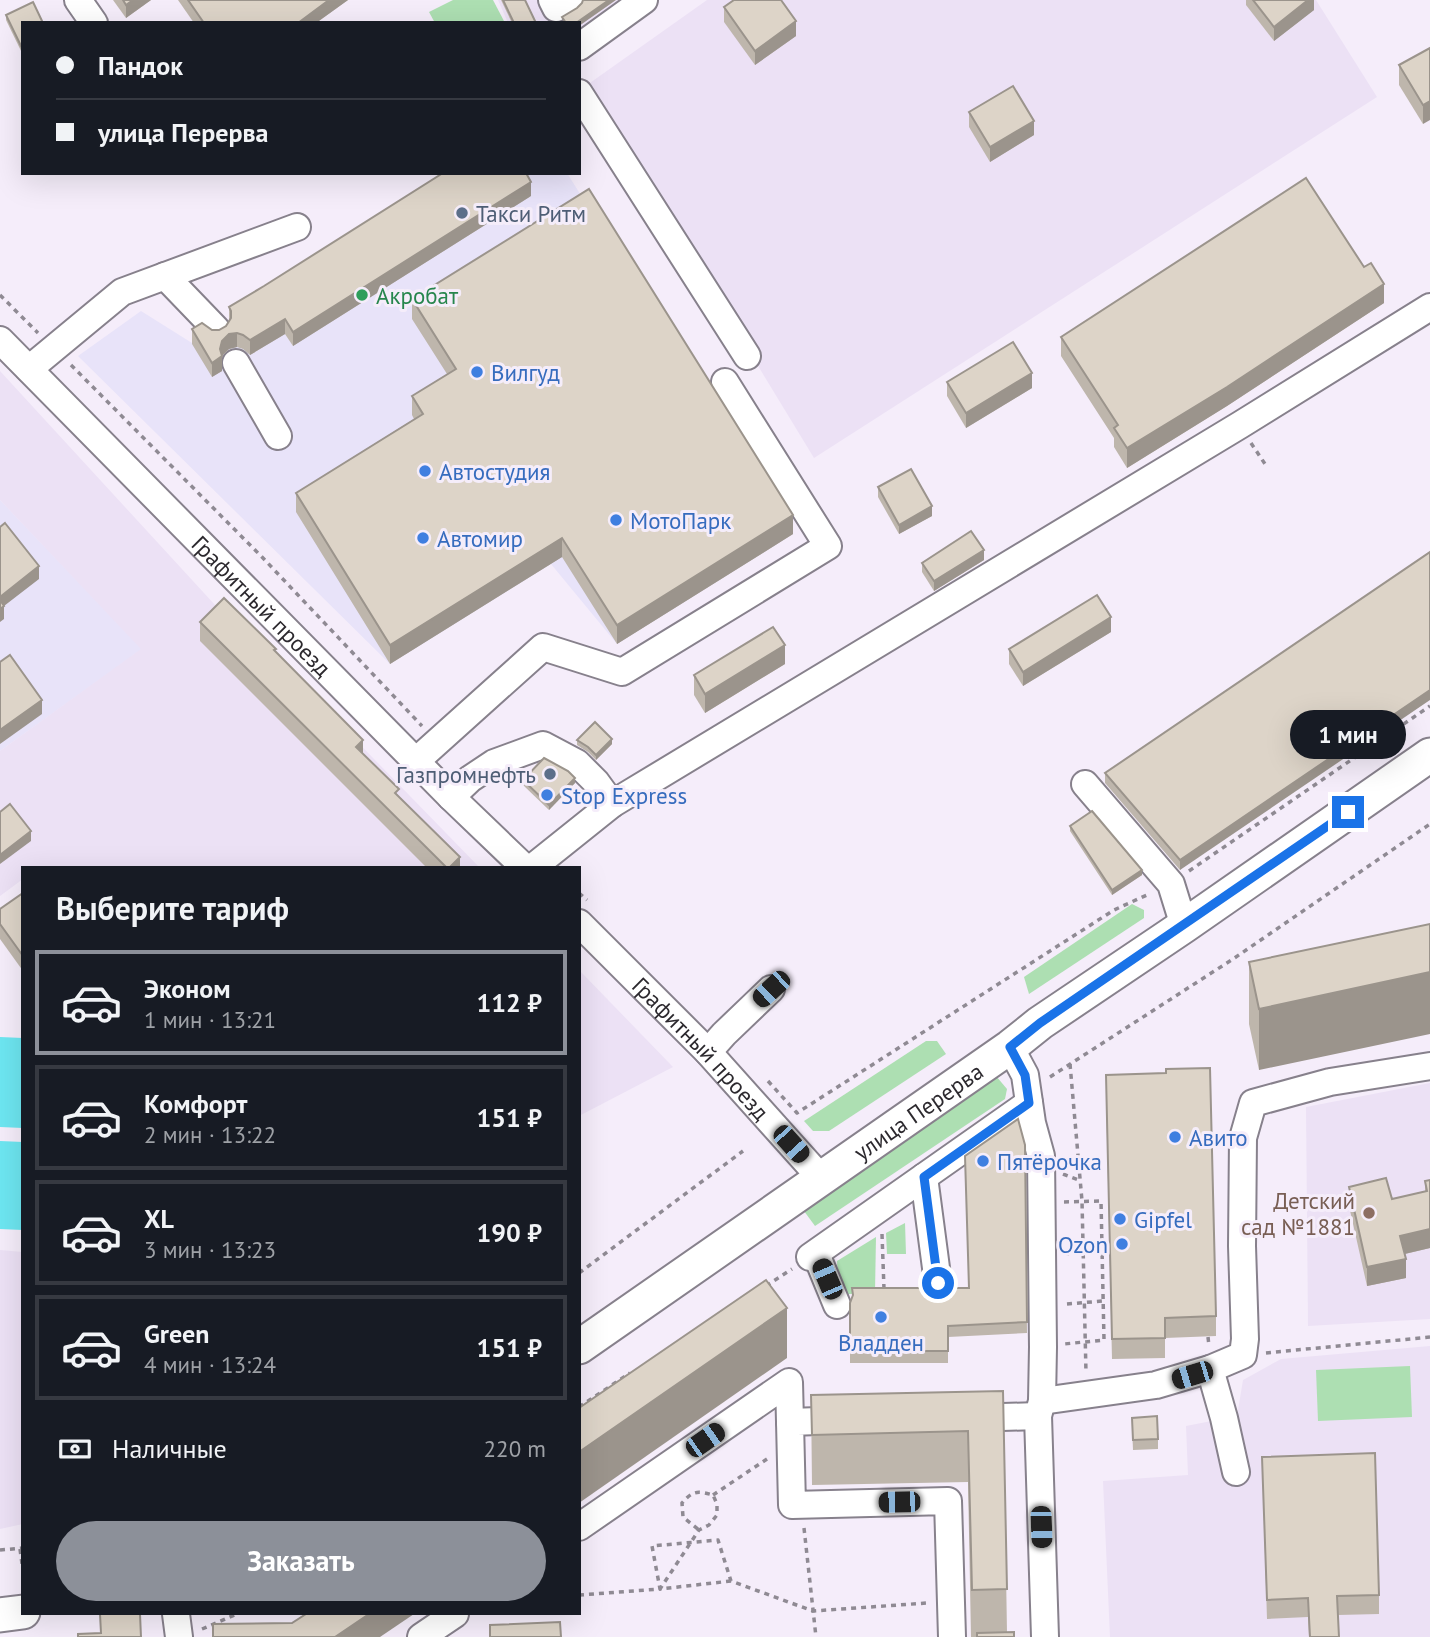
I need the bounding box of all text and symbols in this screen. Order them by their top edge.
text: Пандок [98,49,183,82]
text: улица Перерва [98,116,268,149]
place label: Такси Ритм [476,199,586,228]
marker: Такси Ритм [454,205,470,221]
place label: Акробат [376,281,459,310]
marker: Акробат [354,287,370,303]
place label: Вилгуд [491,358,560,387]
marker: Вилгуд [469,364,485,380]
place label: Автостудия [439,457,551,486]
marker: Автостудия [417,463,433,479]
place label: МотоПарк [630,506,731,535]
marker: МотоПарк [608,512,624,528]
place label: Автомир [437,524,523,553]
street label: Графитный проезд [186,529,338,682]
marker: Автомир [415,530,431,546]
callout: 1 мин [1290,710,1406,760]
text: 1 мин [1318,720,1378,749]
place label: Газпромнефть [396,760,536,789]
marker: Газпромнефть [542,766,558,782]
place label: Stop Express [561,781,687,810]
marker: Stop Express [539,787,555,803]
route end [1332,796,1364,828]
text: Выберите тариф [56,887,289,929]
car [749,967,794,1011]
icon: car [60,971,123,1034]
street label: Графитный проезд [627,971,776,1126]
text: Эконом [144,972,231,1005]
text: 112 ₽ [476,986,542,1019]
text: 1 мин · 13:21 [144,1005,276,1034]
street label: улица Перерва [848,1056,988,1166]
icon: car [60,1086,123,1149]
text: Комфорт [144,1087,247,1120]
text: 151 ₽ [476,1101,542,1134]
text: 2 мин · 13:22 [144,1120,276,1149]
car [770,1121,813,1167]
place label: Авито [1189,1123,1248,1152]
marker: Авито [1167,1129,1183,1145]
place label: Пятёрочка [997,1147,1102,1176]
marker: Пятёрочка [975,1153,991,1169]
place label: Детский сад №1881 [1241,1186,1355,1241]
icon: car [60,1201,123,1264]
text: XL [144,1202,174,1235]
place label: Gipfel [1134,1205,1192,1234]
marker: Детский сад №1881 [1361,1205,1377,1221]
marker: Gipfel [1112,1211,1128,1227]
text: 190 ₽ [476,1216,542,1249]
place label: Ozon [1058,1230,1108,1259]
text: 3 мин · 13:23 [144,1235,276,1264]
marker: Ozon [1114,1236,1130,1252]
car [810,1256,845,1302]
route start [922,1267,954,1299]
marker: Владден [873,1309,889,1325]
icon: car [60,1316,123,1379]
text: Green [144,1317,209,1350]
place label: Владден [838,1328,924,1357]
text: 151 ₽ [476,1331,542,1364]
text: 4 мин · 13:24 [144,1350,276,1379]
car [1169,1359,1216,1391]
car [682,1419,729,1461]
icon: cash [56,1430,94,1468]
text: Наличные [112,1432,227,1465]
text: 220 m [484,1434,546,1463]
car [878,1491,921,1513]
car [1030,1506,1053,1548]
button: Заказать [56,1521,546,1601]

